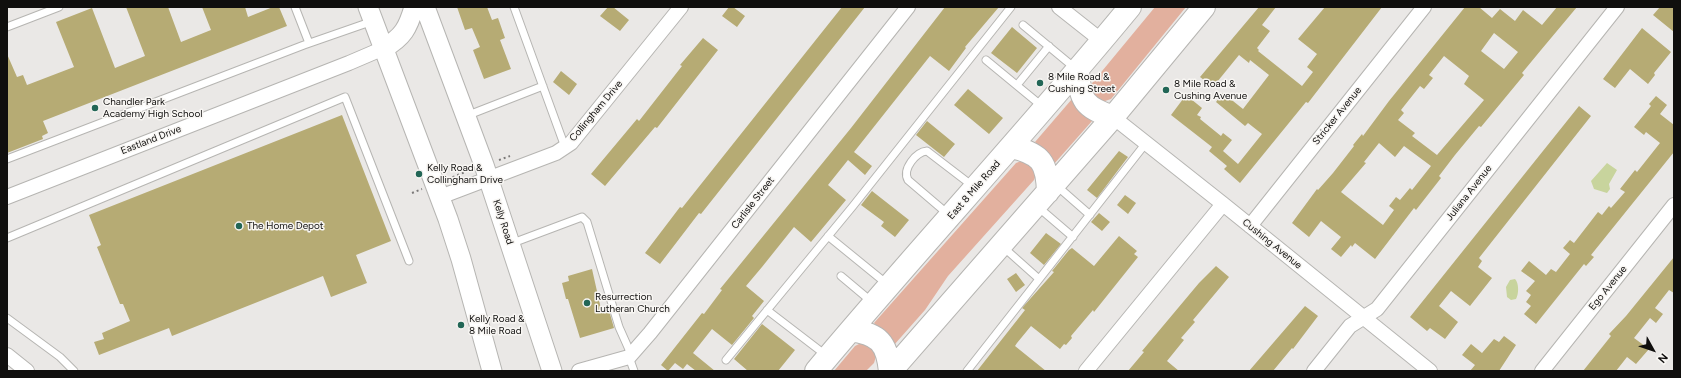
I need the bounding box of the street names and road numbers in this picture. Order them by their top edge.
street label: Collingham Drive [567,78,625,144]
street label: Stricker Avenue [1310,85,1364,147]
street label: Eastland Drive [119,123,183,157]
street label: East 8 Mile Road [945,158,1003,222]
street label: Juliana Avenue [1444,163,1494,223]
street label: Carlisle Street [729,174,777,232]
street label: Kelly Road [490,198,516,246]
street label: Cushing Avenue [1240,216,1304,272]
street label: Ego Avenue [1586,263,1630,313]

